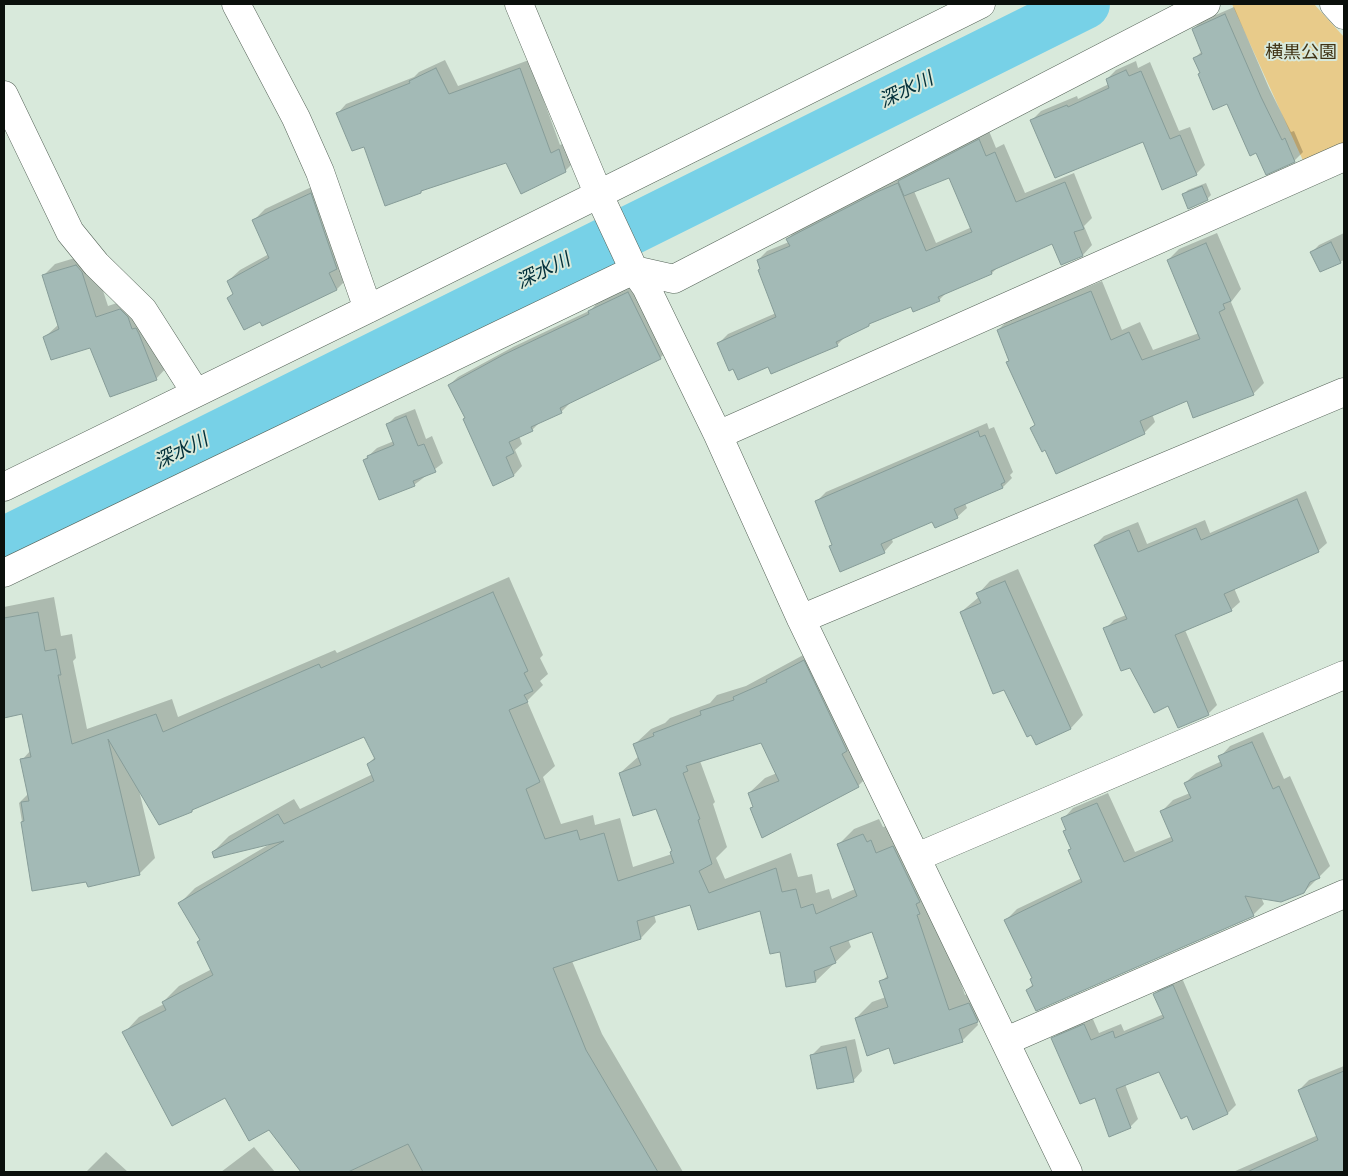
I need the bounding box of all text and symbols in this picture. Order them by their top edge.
park label: 横黒公園 [1265,43,1337,65]
water label: 深水川 [876,69,938,115]
water label: 深水川 [513,250,575,296]
water label: 深水川 [151,430,213,476]

